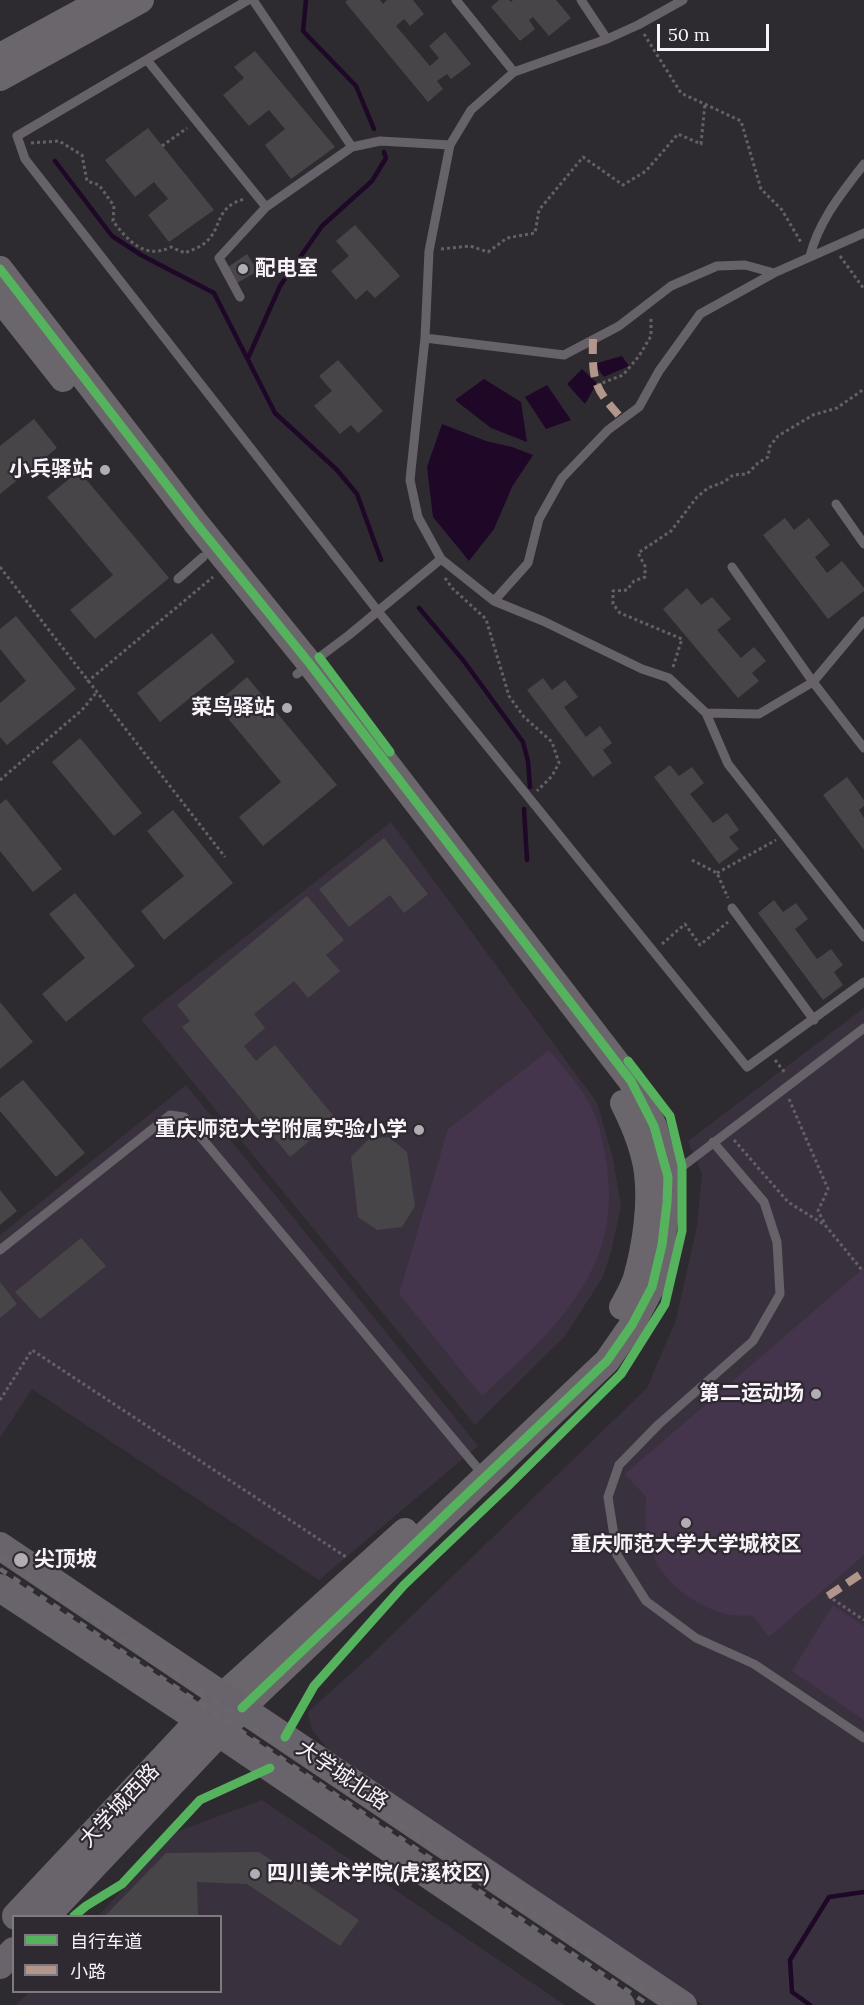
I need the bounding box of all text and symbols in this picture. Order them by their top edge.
scale bar [660,12,772,50]
text: 50 m [668,23,710,46]
place label: 配电室 [255,256,318,282]
marker: 配电室 [236,262,250,276]
place label: 小兵驿站 [9,457,93,483]
marker: 小兵驿站 [98,463,112,477]
place label: 菜鸟驿站 [191,695,275,721]
marker: 菜鸟驿站 [280,701,294,715]
place label: 重庆师范大学附属实验小学 [155,1117,407,1143]
marker: 重庆师范大学附属实验小学 [412,1123,426,1137]
place label: 第二运动场 [699,1381,804,1407]
marker: 第二运动场 [809,1387,823,1401]
marker: 重庆师范大学大学城校区 [679,1516,693,1530]
place label: 重庆师范大学大学城校区 [571,1532,801,1558]
place label: 尖顶坡 [34,1547,97,1573]
marker: 尖顶坡 [12,1551,30,1569]
street label: 大学城北路 [291,1736,393,1816]
street label: 大学城西路 [75,1759,165,1853]
place label: 四川美术学院(虎溪校区) [267,1861,489,1887]
marker: 四川美术学院(虎溪校区) [248,1867,262,1881]
legend [12,1915,222,1993]
text: 自行车道 [70,1930,142,1953]
text: 小路 [70,1960,106,1983]

